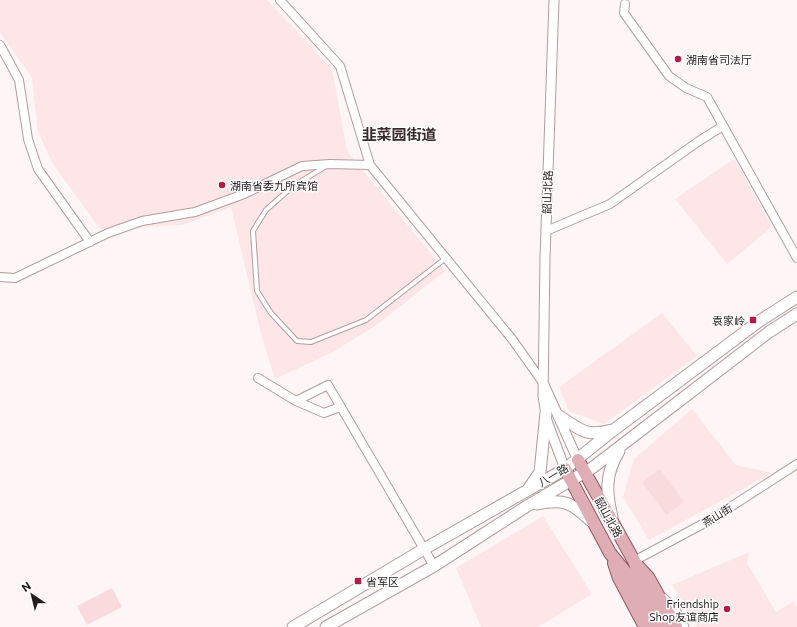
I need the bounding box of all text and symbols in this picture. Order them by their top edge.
place label: 湖南省司法厅 [686,53,752,66]
marker: 湖南省司法厅 [673,54,683,64]
district label: 韭菜园街道 [361,125,437,143]
street label: 韶山北路 [540,170,554,214]
place label: 湖南省委九所宾馆 [230,179,318,192]
marker: 湖南省委九所宾馆 [217,180,227,190]
place label: 袁家岭 [712,314,745,327]
marker: 袁家岭 [748,315,758,325]
street label: 八一路 [536,461,570,489]
street label: 韶山北路 [593,495,625,539]
street label: 燕山街 [700,501,734,529]
north arrow [12,575,52,615]
place label: 省军区 [366,575,399,588]
marker: 省军区 [353,576,363,586]
text: N [19,579,33,594]
place label: Friendship Shop友谊商店 [649,597,719,623]
marker: Friendship Shop友谊商店 [722,604,732,614]

